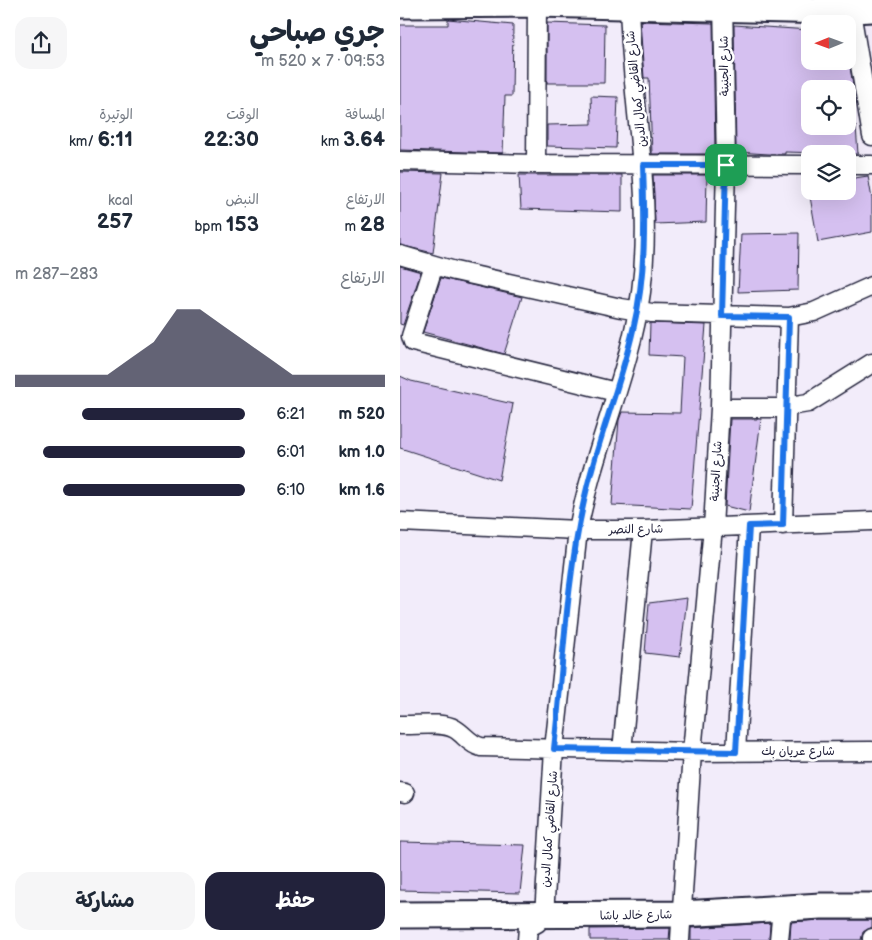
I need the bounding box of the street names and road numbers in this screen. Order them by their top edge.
street label: شارع القاضي كمال الدين [623,30,653,148]
street label: شارع الجنينة [716,36,734,96]
street label: شارع الجنينة [707,440,727,502]
street label: شارع النصر [608,522,663,538]
street label: شارع عريان بك [761,744,835,760]
street label: شارع القاضي كمال الدين [538,770,564,888]
street label: شارع خالد باشا [600,907,672,925]

